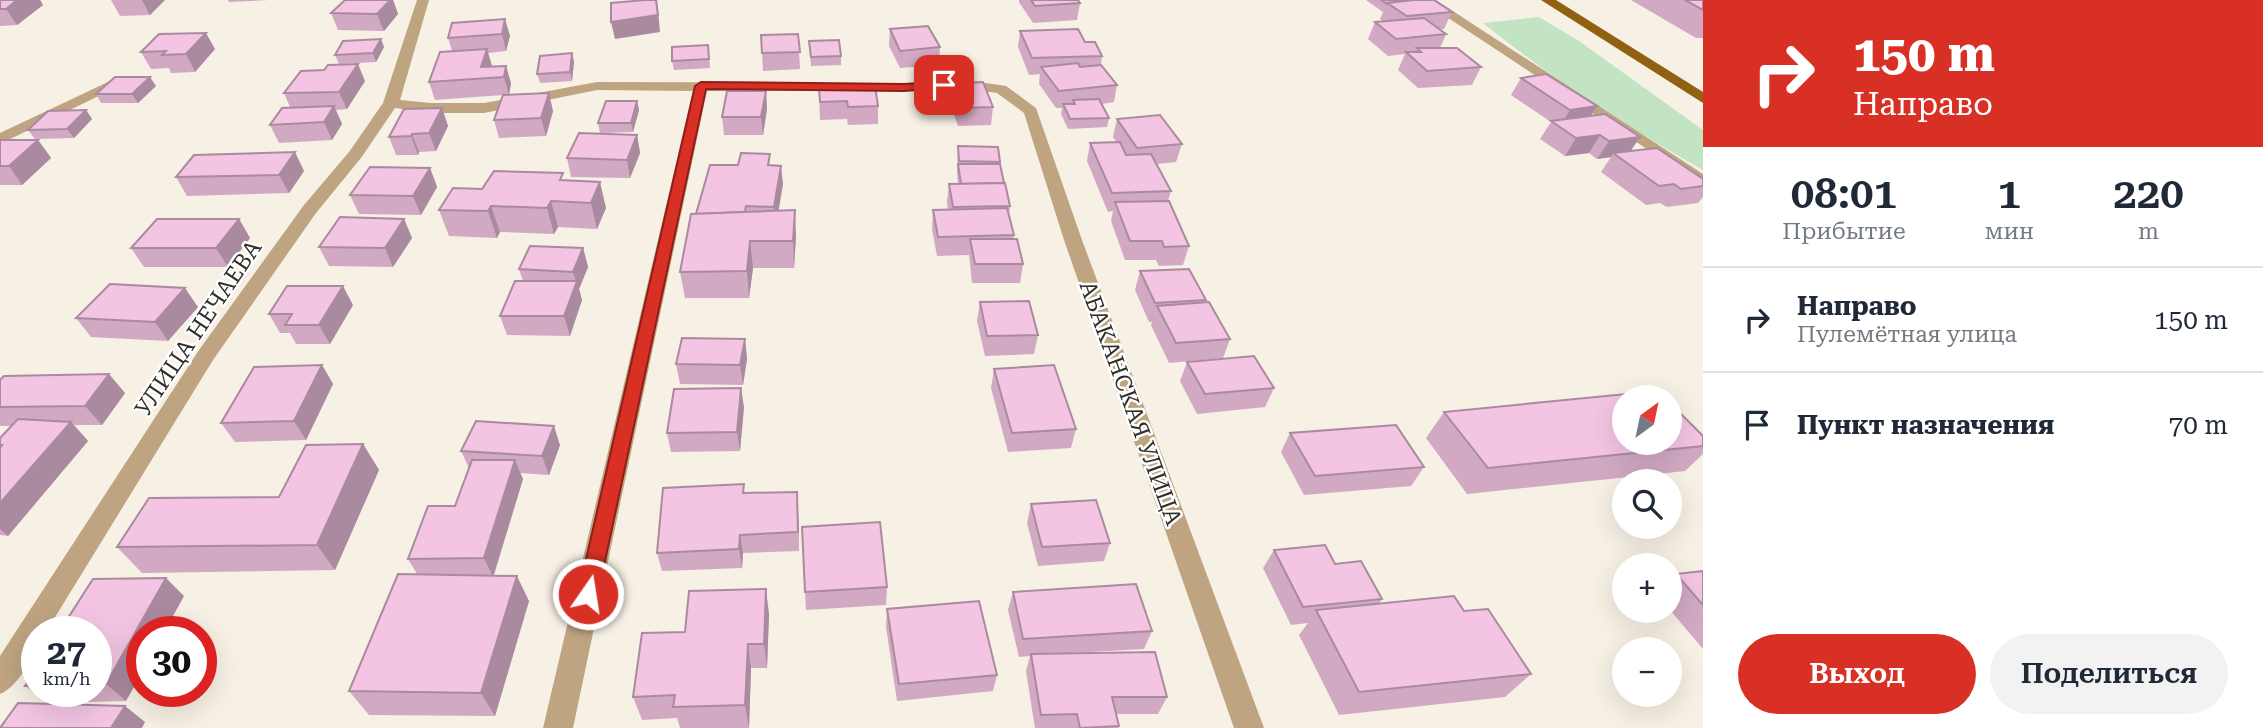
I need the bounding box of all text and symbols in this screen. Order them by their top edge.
text: 150 m [1853,26,1995,83]
icon: right [1738,28,1829,119]
pin [914,55,974,115]
icon: arrive [925,66,963,104]
text: Направо [1853,85,1993,123]
text: 08:01 [1791,169,1897,218]
text: 1 [1998,169,2021,218]
text: 220 [2113,169,2184,218]
text: Прибытие [1782,218,1906,245]
text: мин [1985,218,2034,245]
text: m [2138,218,2159,245]
street label: УЛИЦА НЕЧАЕВА [129,235,267,421]
street label: АБАКАНСКАЯ УЛИЦА [1074,277,1187,529]
text: Направо [1797,291,1917,321]
icon: right [1738,301,1776,339]
text: 150 m [2154,305,2228,335]
text: Пулемётная улица [1797,321,2017,348]
north arrow [1612,385,1682,455]
map controls [1612,385,1682,707]
icon: arrive [1738,406,1776,444]
text: Пункт назначения [1797,410,2054,440]
text: 70 m [2169,410,2228,440]
button: search [1612,469,1682,539]
button: + [1612,553,1682,623]
position arrow [551,557,625,631]
speed limit sign: 30 [126,616,217,707]
text: 27 [47,632,86,673]
button: Выход [1738,634,1976,714]
button: Поделиться [1990,634,2228,714]
button: − [1612,637,1682,707]
text: km/h [42,668,91,689]

